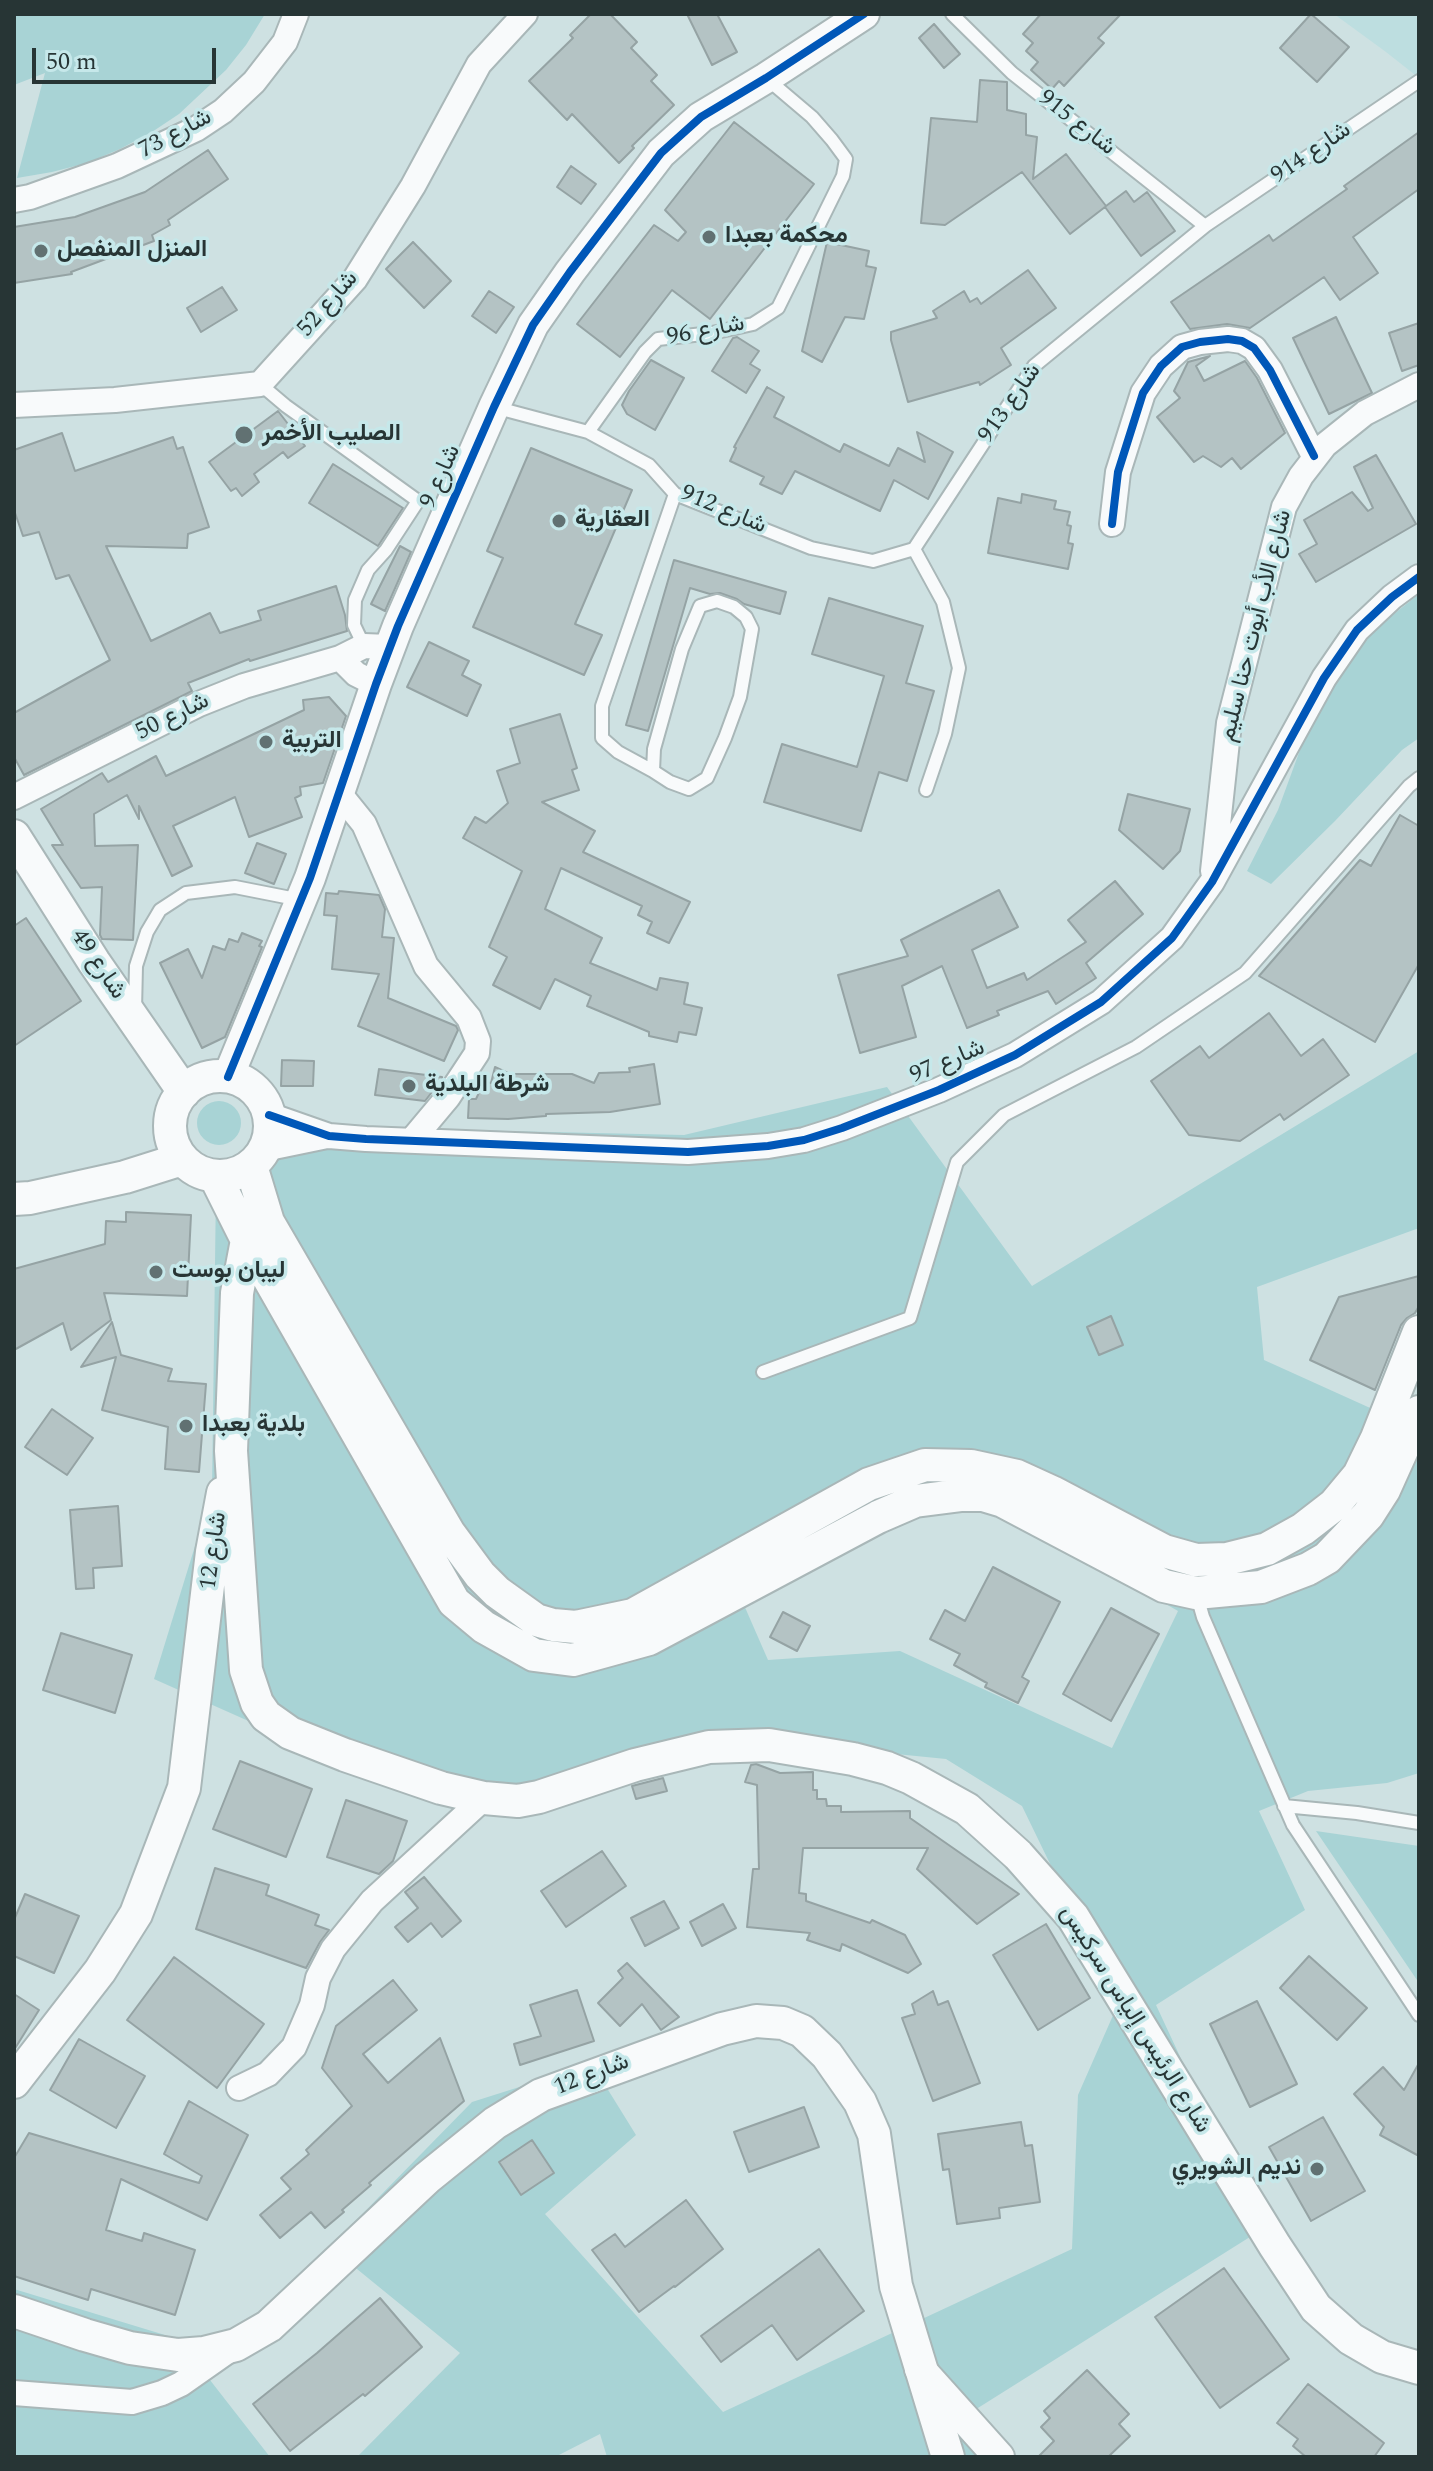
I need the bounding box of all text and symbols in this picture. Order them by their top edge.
scale bar [36,32,220,82]
text: 50 m [46,44,97,80]
street label: شارع 915 [1032,85,1120,163]
street label: شارع 73 [135,104,217,166]
street label: شارع 914 [1267,117,1357,191]
place label: محكمة بعبدا [725,223,848,251]
marker: محكمة بعبدا [700,228,718,246]
place label: المنزل المنفصل [57,237,207,265]
marker: المنزل المنفصل [32,242,50,260]
street label: شارع 52 [292,266,366,344]
street label: شارع 96 [665,310,747,354]
street label: شارع 913 [973,359,1049,449]
place label: الصليب الأخمر [262,421,401,449]
marker: الصليب الأخمر [233,424,255,446]
street label: شارع 9 [415,441,469,513]
street label: شارع 912 [676,480,770,542]
place label: العقارية [575,507,650,535]
street label: شارع الأب أبوت حنا سليم [1214,507,1300,745]
marker: العقارية [550,512,568,530]
street label: شارع 50 [132,688,214,748]
place label: التربية [282,728,342,756]
marker: التربية [257,733,275,751]
street label: شارع 49 [63,925,131,1005]
street label: شارع 97 [906,1034,990,1092]
place label: شرطة البلدية [425,1072,549,1100]
marker: شرطة البلدية [400,1077,418,1095]
place label: ليبان بوست [172,1258,285,1286]
marker: ليبان بوست [147,1263,165,1281]
place label: بلدية بعبدا [202,1412,305,1440]
marker: بلدية بعبدا [177,1417,195,1435]
street label: شارع 12 [195,1510,235,1592]
street label: شارع الرئيس إلياس سركيس [1052,1901,1216,2139]
street label: شارع 12 [550,2049,634,2103]
place label: نديم الشويري [1172,2155,1301,2183]
marker: نديم الشويري [1308,2160,1326,2178]

